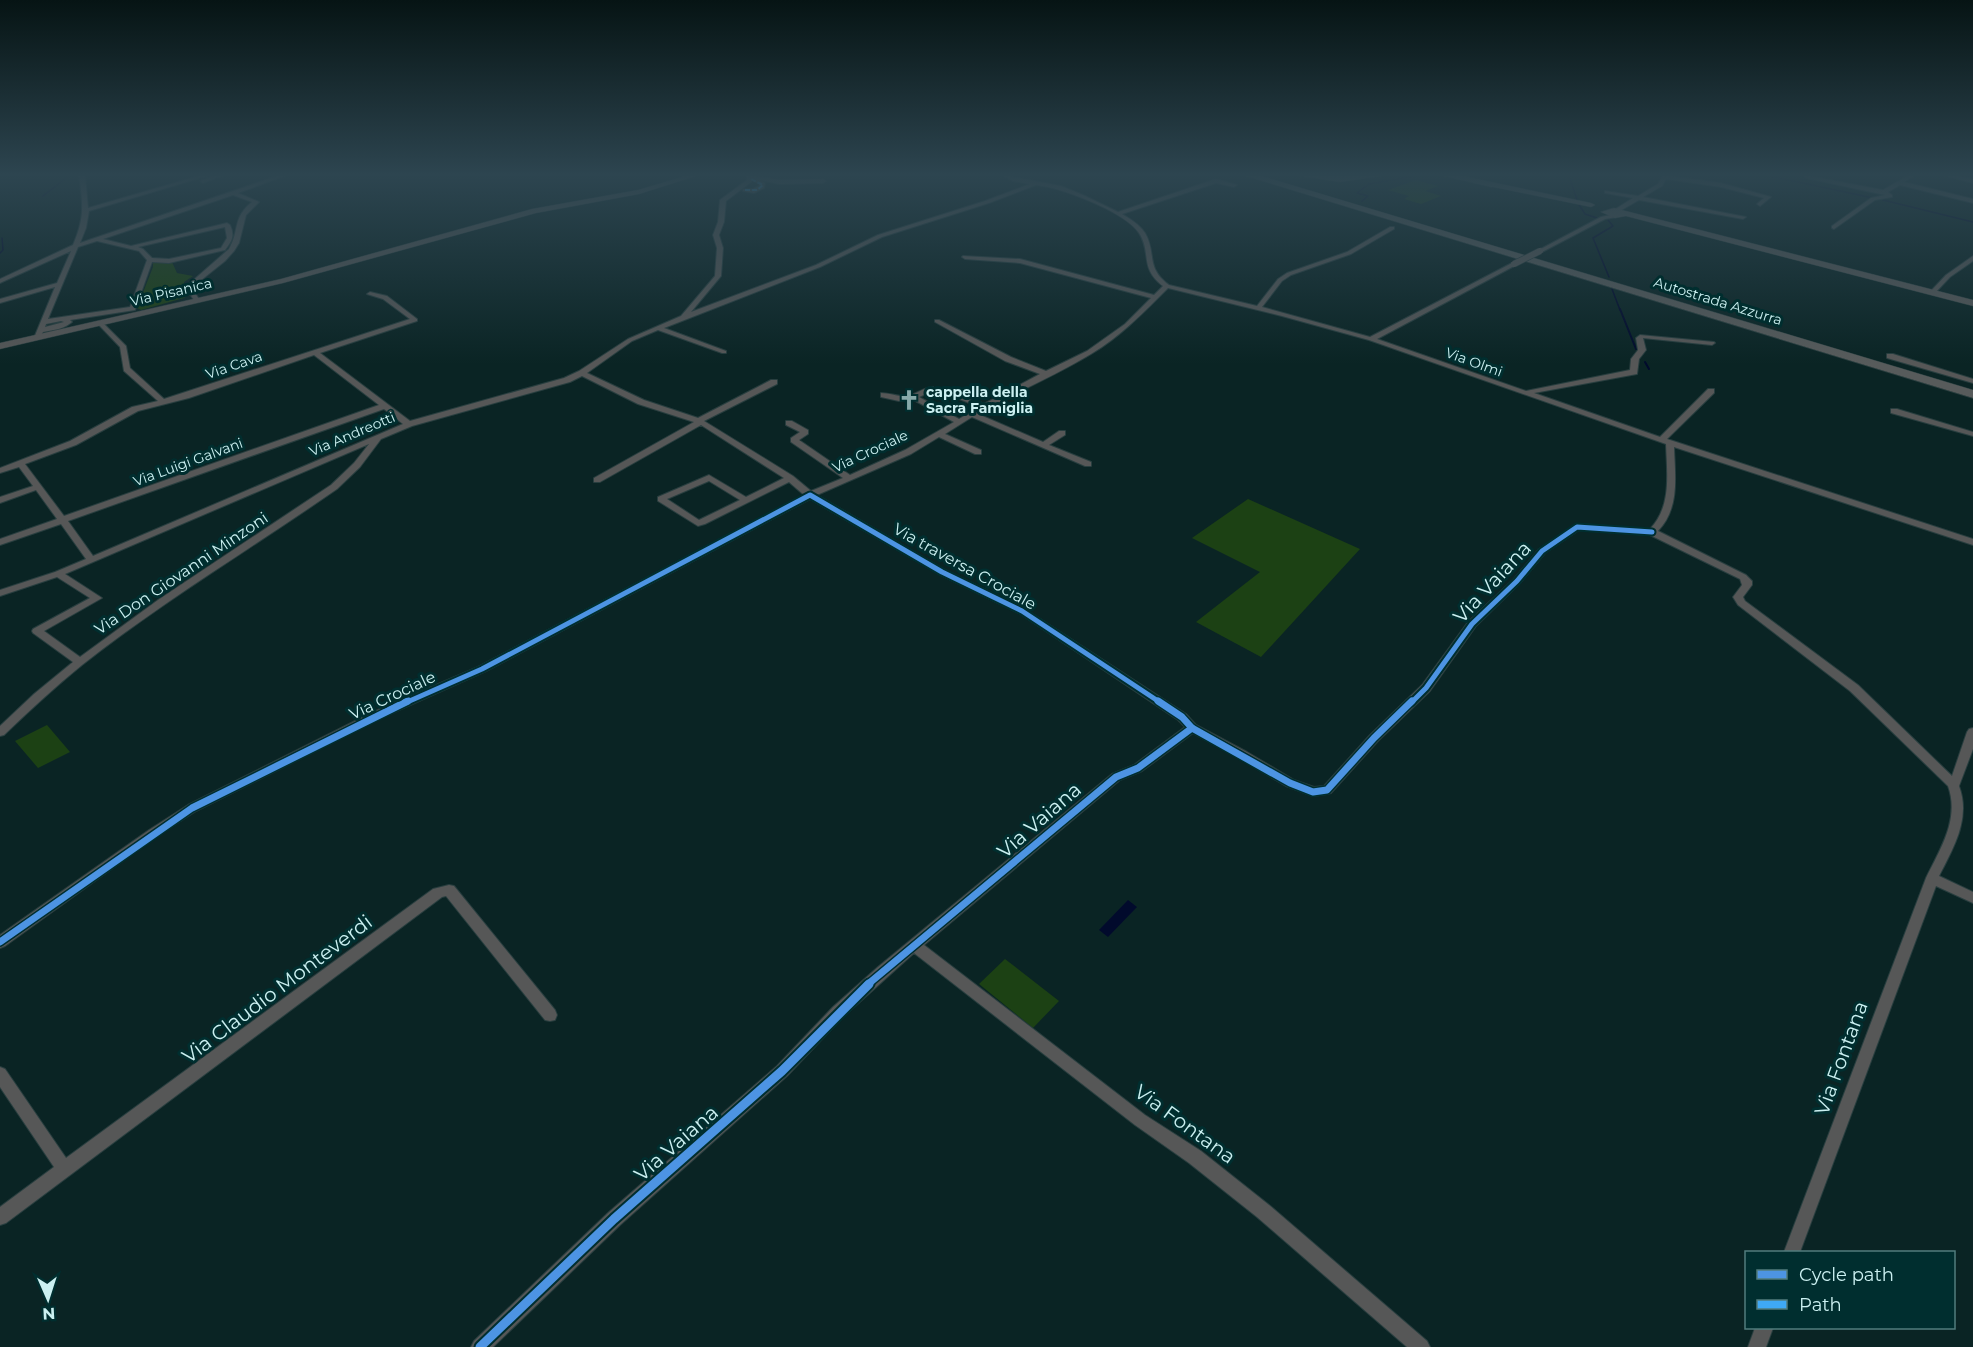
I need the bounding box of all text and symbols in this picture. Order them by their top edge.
street label: Autostrada Azzurra [1652,273,1784,329]
street label: Via Pisanica [128,274,214,310]
street label: Via Olmi [1443,343,1505,381]
street label: Via Cava [203,347,265,383]
place label: cappella della Sacra Famiglia [926,383,1033,417]
church icon: cappella della Sacra Famiglia [897,388,921,412]
street label: Via Andreotti [306,408,398,460]
street label: Via Crociale [829,426,911,476]
street label: Via Luigi Galvani [131,434,245,490]
street label: Via Don Giovanni Minzoni [91,508,272,639]
street label: Via traversa Crociale [890,519,1040,614]
street label: Via Vaiana [1448,536,1536,628]
street label: Via Crociale [346,667,438,724]
street label: Via Vaiana [992,777,1086,863]
street label: Via Claudio Monteverdi [177,910,377,1068]
street label: Via Fontana [1809,998,1873,1118]
street label: Via Fontana [1130,1079,1240,1169]
street label: Via Vaiana [629,1100,723,1186]
legend [1745,1251,1955,1329]
text: Cycle path [1799,1264,1894,1286]
north arrow [18,1269,78,1329]
text: Path [1799,1294,1842,1316]
text: N [42,1304,56,1323]

